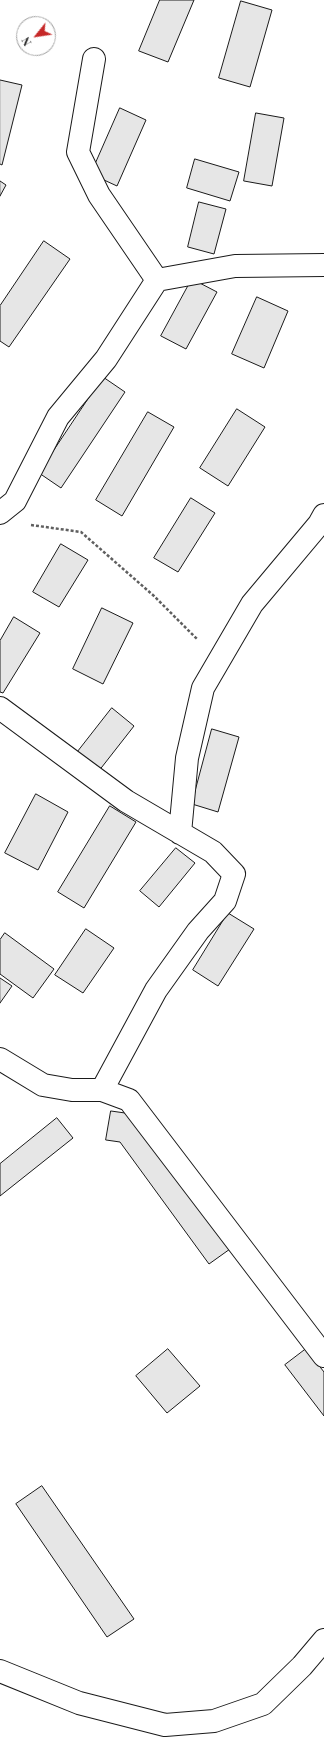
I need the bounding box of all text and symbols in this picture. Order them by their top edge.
north arrow [16,16,56,56]
text: N [18,35,35,49]

